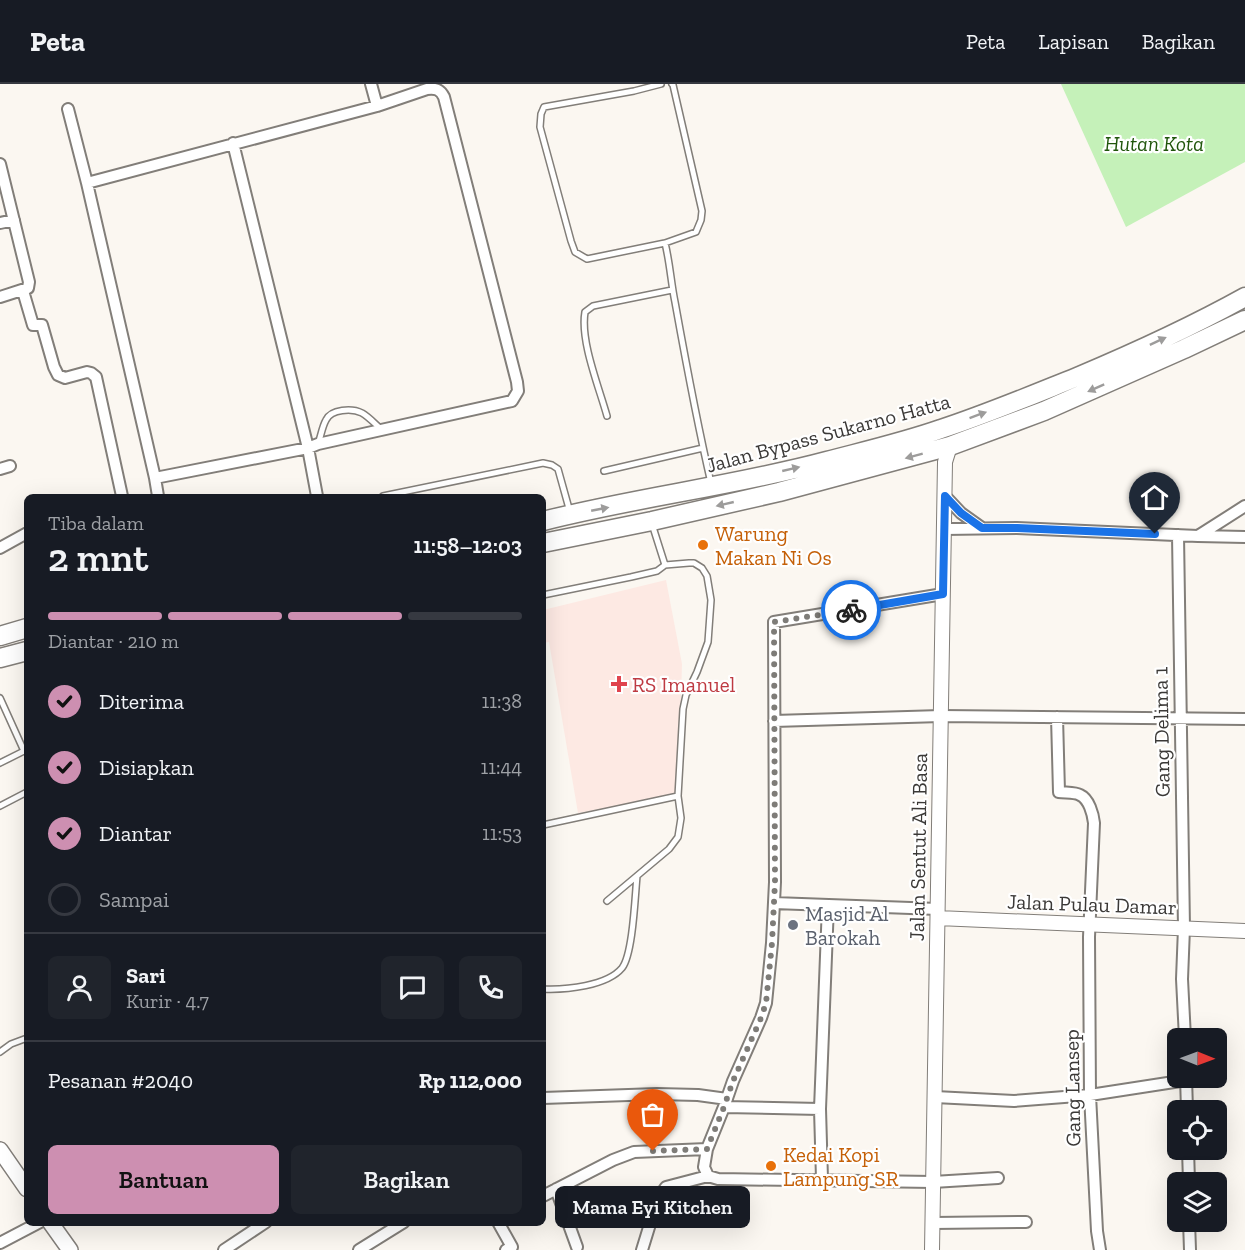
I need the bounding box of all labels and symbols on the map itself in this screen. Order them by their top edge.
park label: Hutan Kota [1104,131,1204,156]
one-way arrow [1150,336,1168,346]
one-way arrow [1087,383,1105,393]
street label: Jalan Bypass Sukarno Hatta [703,388,953,478]
one-way arrow [969,410,987,420]
one-way arrow [905,451,923,461]
one-way arrow [782,464,800,474]
pin [1129,472,1180,534]
one-way arrow [715,500,734,509]
one-way arrow [591,504,610,513]
place label: Warung Makan Ni Os [715,521,832,570]
marker: Warung Makan Ni Os [696,538,710,552]
courier [821,580,881,640]
street label: Gang Delima 1 [1147,667,1175,797]
place label: RS Imanuel [632,672,736,697]
marker: RS Imanuel [610,675,628,693]
street label: Jalan Sentut Ali Basa [904,753,932,941]
street label: Jalan Pulau Damar [1007,889,1177,919]
place label: Masjid Al Barokah [805,901,889,950]
marker: Masjid Al Barokah [786,918,800,932]
north arrow [1167,1028,1227,1088]
street label: Gang Lansep [1058,1029,1086,1147]
pin [627,1089,678,1151]
place label: Kedai Kopi Lampung SR [783,1142,899,1191]
marker: Kedai Kopi Lampung SR [764,1159,778,1173]
callout: Mama Eyi Kitchen [556,1187,750,1229]

